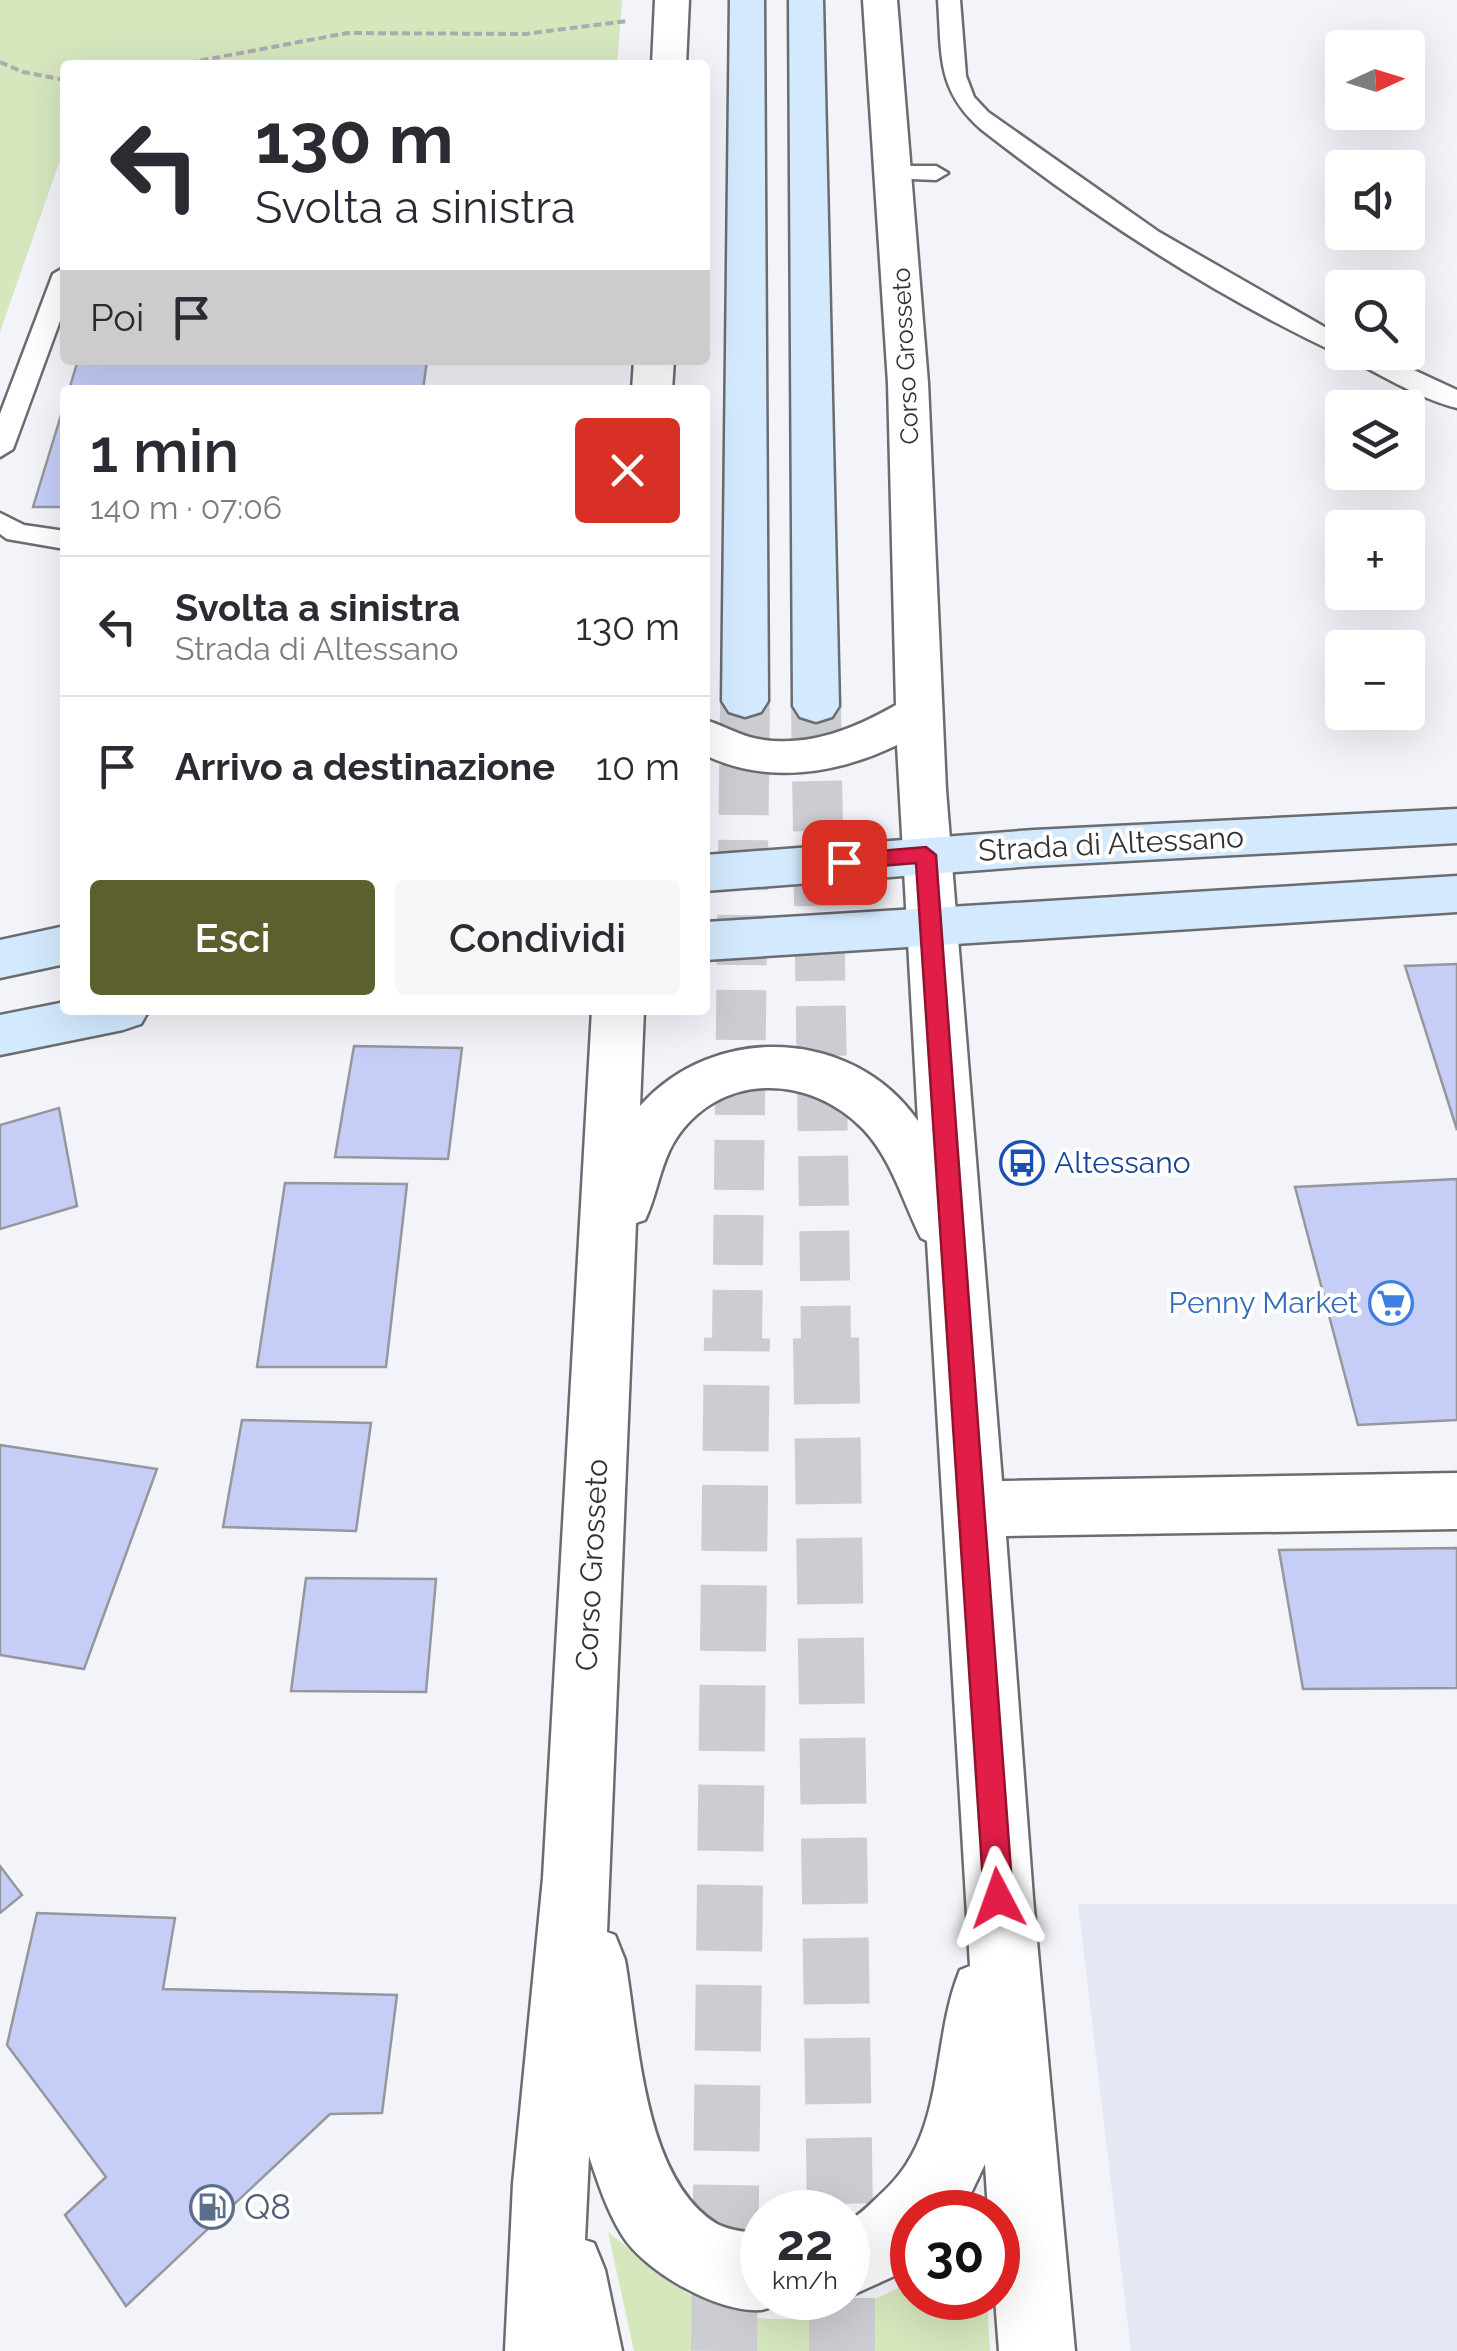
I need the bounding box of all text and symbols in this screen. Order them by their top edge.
north arrow [1325,30,1425,130]
map controls [1325,30,1425,730]
text: 130 m [255,97,454,179]
icon: left [90,100,220,230]
button: sound [1325,150,1425,250]
text: Svolta a sinistra [255,181,575,234]
street label: Corso Grosseto [885,267,925,445]
button: search [1325,270,1425,370]
icon: arrive [164,290,219,345]
text: Poi [90,295,144,340]
button: layers [1325,390,1425,490]
text: 1 min [90,416,239,486]
button: close [575,418,680,523]
text: 140 m · 07:06 [90,489,282,526]
button: + [1325,510,1425,610]
text: Svolta a sinistra [175,585,460,630]
icon: left [90,599,145,654]
text: 130 m [576,604,680,649]
text: Strada di Altessano [175,630,459,667]
button: − [1325,630,1425,730]
icon: arrive [90,739,145,794]
text: Arrivo a destinazione [175,744,555,789]
text: 10 m [596,744,680,789]
street label: Strada di Altessano [977,819,1245,868]
pin [802,820,887,905]
icon: arrive [817,835,872,890]
button: Esci [90,880,375,995]
button: Condividi [395,880,680,995]
bus stop icon: Altessano [999,1140,1045,1186]
place label: Altessano [1054,1145,1191,1180]
supermarket icon: Penny Market [1368,1280,1414,1326]
place label: Penny Market [1169,1285,1358,1320]
street label: Corso Grosseto [568,1458,615,1672]
position arrow [946,1846,1050,1950]
fuel station icon: Q8 [189,2184,235,2230]
place label: Q8 [244,2186,291,2227]
speed limit sign: 30 [890,2190,1020,2320]
text: 22 [777,2213,833,2272]
text: km/h [772,2265,838,2295]

